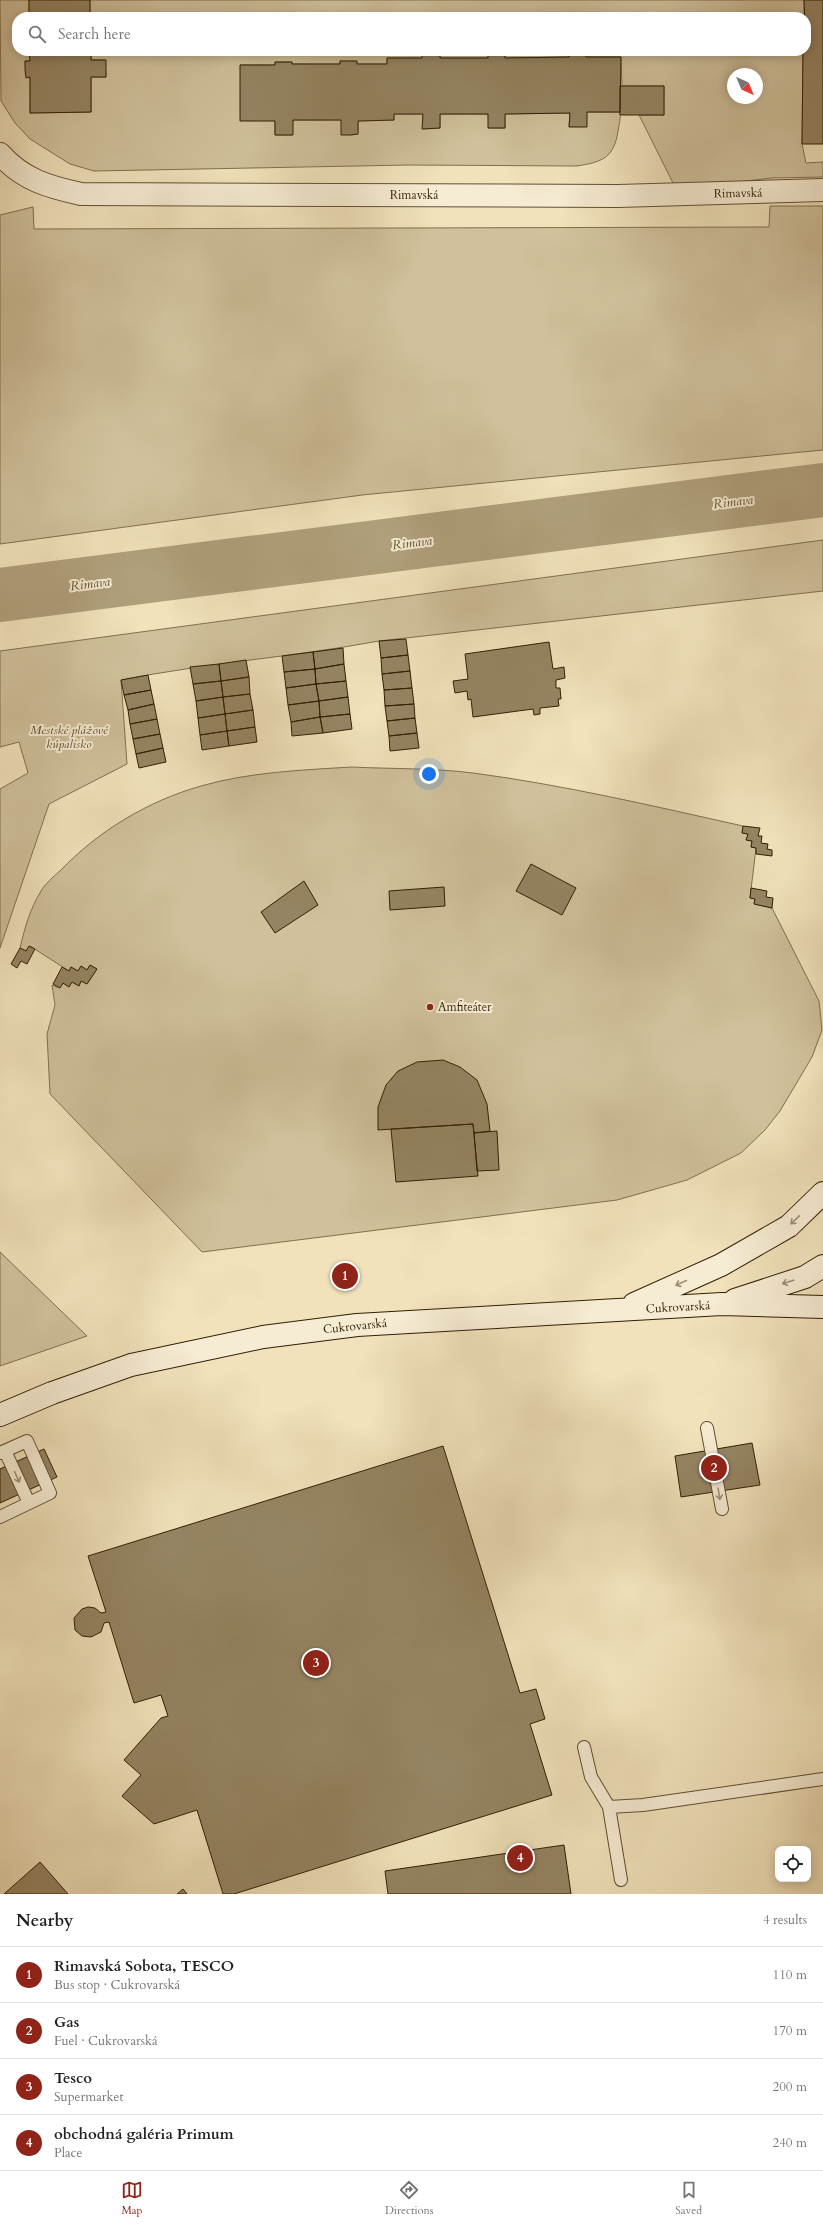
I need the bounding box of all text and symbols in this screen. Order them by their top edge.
search box [12,12,811,56]
icon: search [26,23,48,45]
text: Search here [58,24,131,44]
north arrow [727,68,763,104]
street label: Rimavská [714,185,763,201]
street label: Rimavská [390,187,439,203]
water label: Rimava [712,491,754,513]
water label: Rimava [391,532,433,554]
water label: Rimava [69,573,111,595]
park label: Mestské plážové kúpalisko [30,722,109,752]
your location [419,764,439,784]
place label: Amfiteáter [438,999,492,1015]
marker: Amfiteáter [425,1002,435,1012]
one-way arrow [790,1216,800,1225]
pin: 1 [332,1261,358,1291]
one-way arrow [782,1279,794,1287]
one-way arrow [676,1280,688,1287]
street label: Cukrovarská [645,1297,711,1317]
street label: Cukrovarská [322,1315,389,1337]
pin: 2 [701,1453,727,1483]
one-way arrow [14,1471,21,1483]
one-way arrow [715,1487,723,1500]
pin: 3 [303,1648,329,1678]
pin: 4 [507,1843,533,1873]
map controls [775,1846,811,1882]
button: locate [775,1846,811,1882]
text: Nearby [16,1909,73,1932]
text: 4 results [763,1911,807,1929]
text: Rimavská Sobota, TESCO [54,1956,234,1976]
text: 1 [26,1966,32,1984]
text: 110 m [773,1966,807,1984]
text: Bus stop · Cukrovarská [54,1976,180,1994]
text: Gas [54,2012,79,2032]
text: 2 [26,2022,32,2040]
text: 170 m [773,2022,807,2040]
text: Fuel · Cukrovarská [54,2032,158,2050]
text: Tesco [54,2068,92,2088]
text: 3 [26,2078,32,2096]
text: 200 m [773,2078,807,2096]
text: Supermarket [54,2088,124,2106]
text: obchodná galéria Primum [54,2124,234,2144]
text: 4 [26,2134,32,2152]
text: 240 m [773,2134,807,2152]
text: Place [54,2144,82,2162]
tab: Map [121,2179,143,2218]
tab: Directions [385,2179,433,2218]
tab: Saved [675,2179,702,2218]

